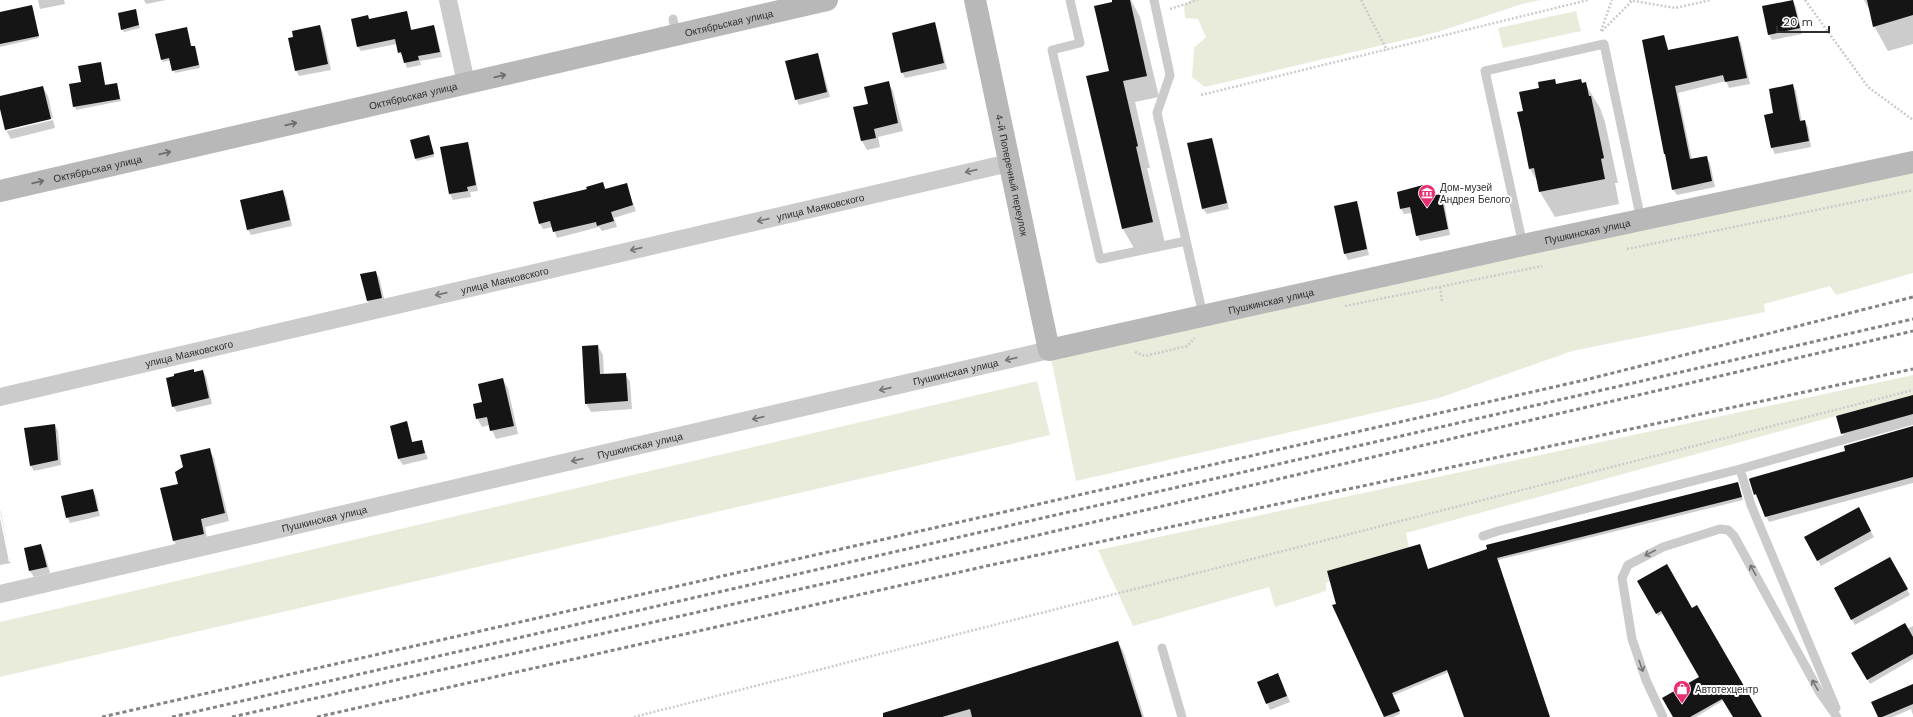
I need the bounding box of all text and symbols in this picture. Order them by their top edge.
street label: Октябрьская улица [684,8,775,39]
scale bar [1777,8,1829,34]
text: 20 m [1783,15,1813,29]
one-way arrow [493,71,506,79]
street label: Октябрьская улица [368,80,459,112]
street label: 4-й Поперечный переулок [993,113,1030,238]
one-way arrow [285,119,298,127]
one-way arrow [158,148,171,156]
street label: Октябрьская улица [52,153,143,185]
one-way arrow [965,168,978,176]
one-way arrow [31,177,44,185]
place label: Дом-музей Андрея Белого [1440,182,1511,205]
museum icon: Дом-музей Андрея Белого [1417,183,1437,208]
street label: улица Маяковского [775,192,866,223]
one-way arrow [757,216,770,224]
street label: Пушкинская улица [1544,217,1632,246]
one-way arrow [630,246,643,254]
street label: улица Маяковского [460,265,550,296]
street label: Пушкинская улица [1227,286,1315,316]
one-way arrow [435,291,448,299]
street label: улица Маяковского [144,338,234,369]
one-way arrow [1005,356,1018,363]
street label: Пушкинская улица [912,357,1000,387]
one-way arrow [879,385,892,393]
one-way arrow [752,415,765,422]
street label: Пушкинская улица [596,430,684,461]
one-way arrow [571,457,584,465]
street label: Пушкинская улица [281,504,369,534]
one-way arrow [1644,550,1656,558]
one-way arrow [1749,565,1757,577]
one-way arrow [1638,659,1645,672]
shop icon: Автотехцентр [1672,679,1692,704]
one-way arrow [1811,679,1819,691]
place label: Автотехцентр [1695,684,1759,695]

